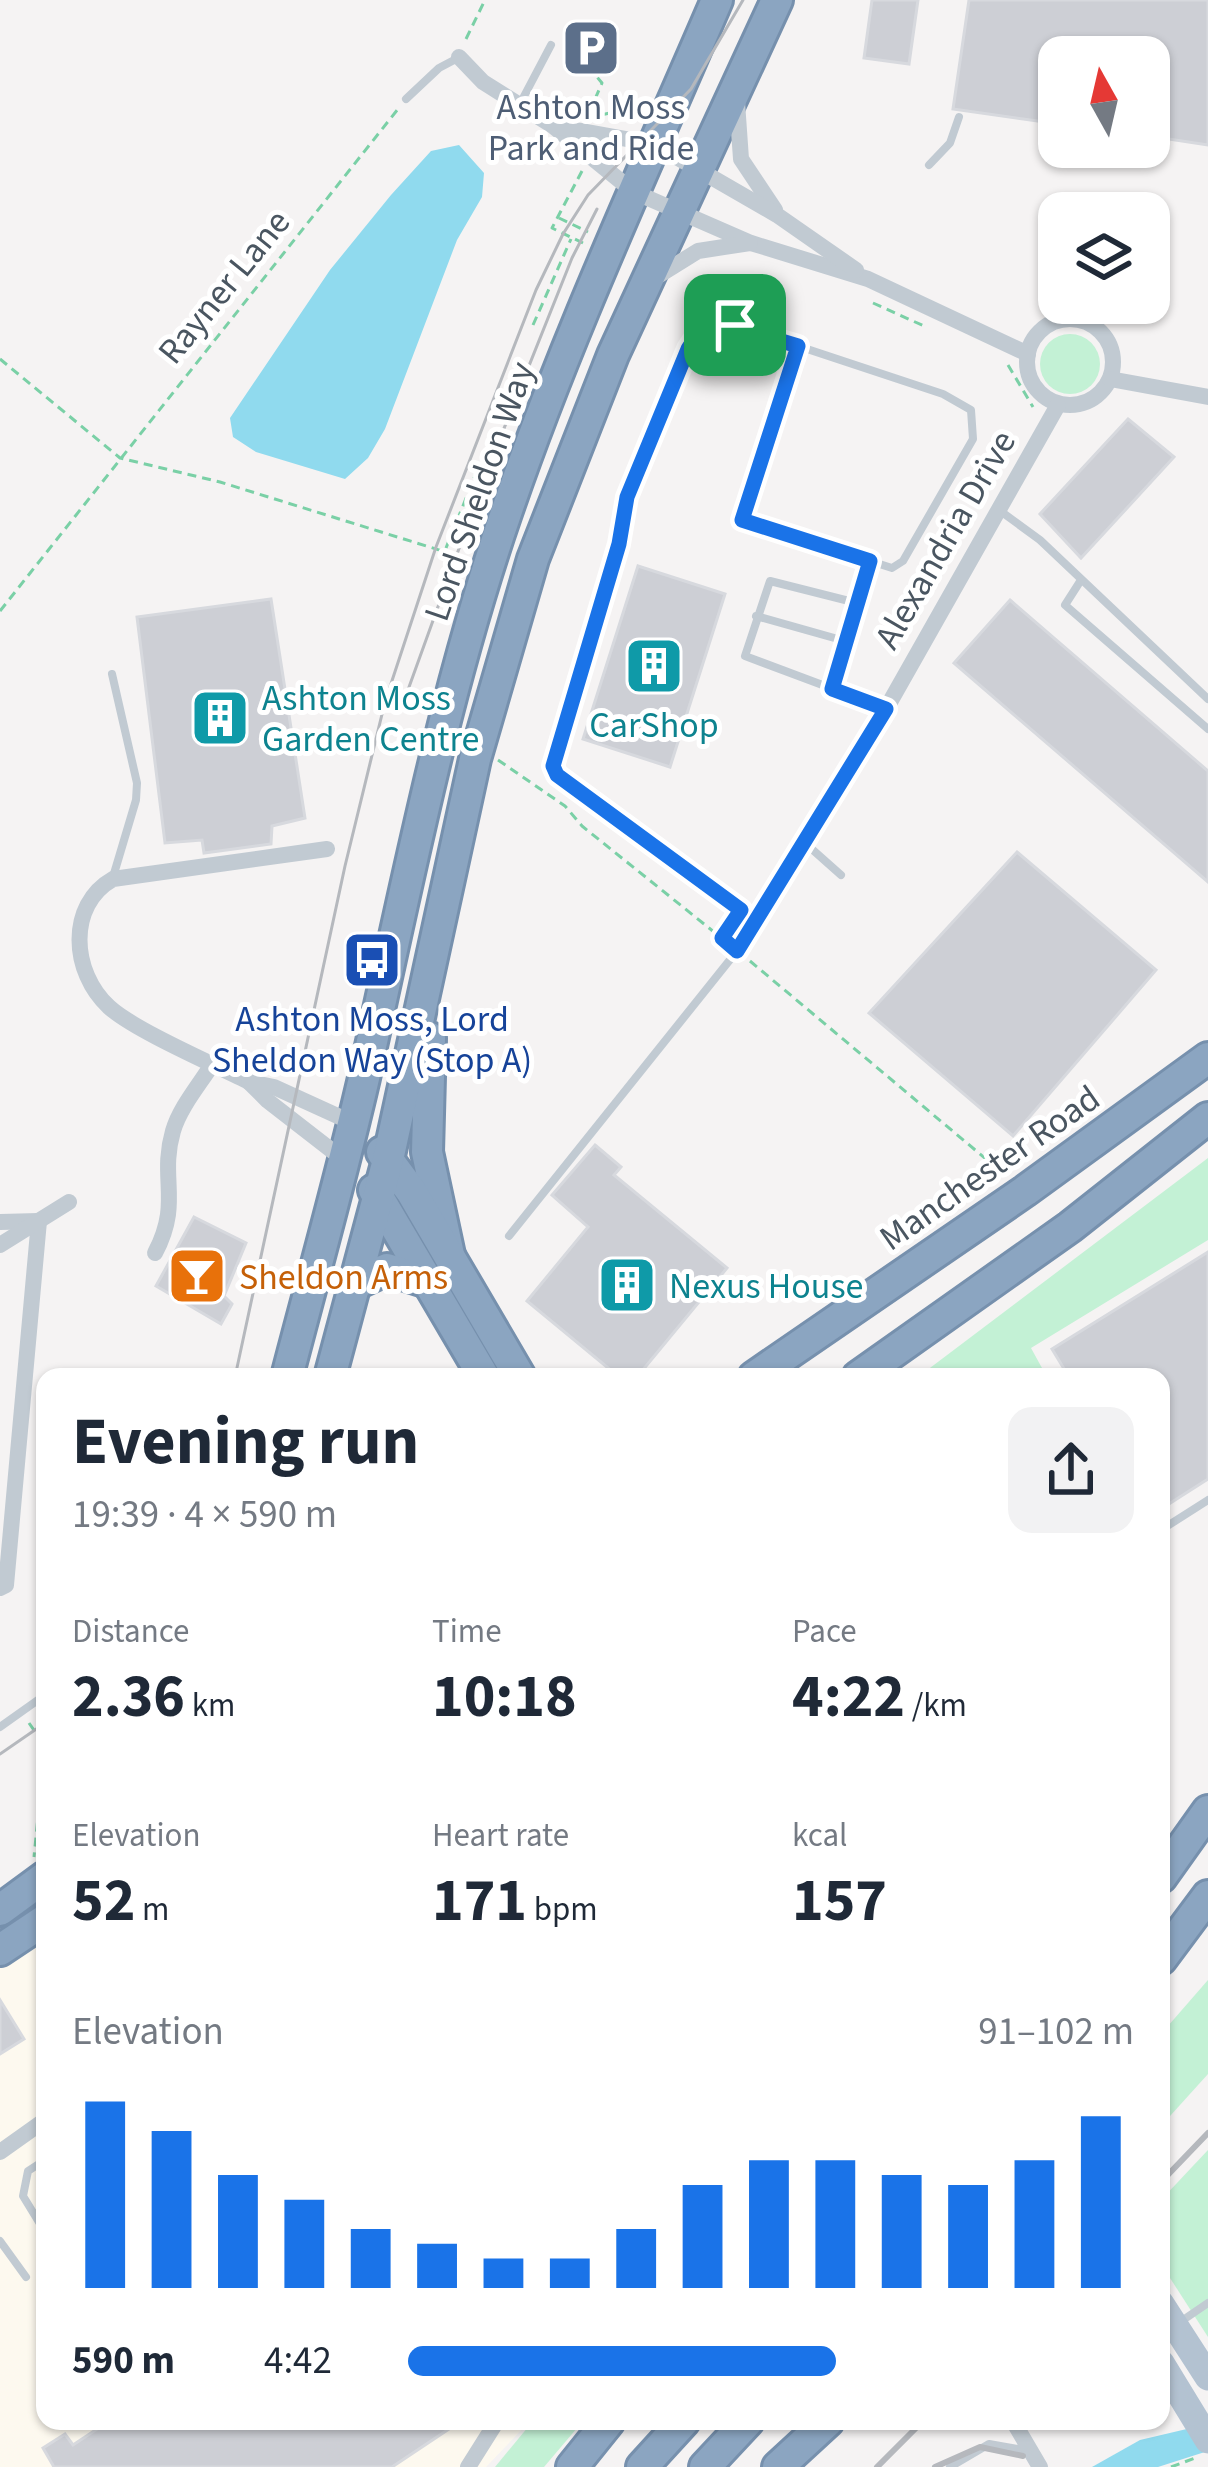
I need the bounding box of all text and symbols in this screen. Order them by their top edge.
parking icon: Ashton Moss Park and Ride [560,17,622,79]
north arrow [1038,36,1170,168]
map controls [1038,36,1170,324]
place label: Ashton Moss Park and Ride [488,82,694,174]
button: layers [1038,192,1170,324]
street label: Rayner Lane [146,199,302,375]
pin [684,274,786,376]
icon: arrive [702,292,768,358]
street label: Lord Sheldon Way [411,355,548,628]
street label: Alexandria Drive [862,421,1029,658]
building icon: CarShop [623,635,685,697]
place label: Ashton Moss Garden Centre [262,673,479,765]
building icon: Ashton Moss Garden Centre [189,687,251,749]
place label: CarShop [589,700,719,751]
bus stop icon: Ashton Moss, Lord Sheldon Way (Stop A) [341,929,403,991]
place label: Ashton Moss, Lord Sheldon Way (Stop A) [212,994,532,1086]
street label: Manchester Road [869,1073,1110,1263]
bar icon: Sheldon Arms [166,1245,228,1307]
place label: Sheldon Arms [239,1252,448,1303]
building icon: Nexus House [596,1254,658,1316]
place label: Nexus House [669,1261,863,1312]
text: Evening run [72,1395,419,1489]
button: share [1008,1407,1134,1533]
text: 19:39 · 4 × 590 m [72,1487,337,1543]
text: Distance [72,1608,189,1655]
text: Time [432,1608,502,1655]
text: Pace [792,1608,857,1655]
text: 2.36 [72,1655,185,1740]
text: 10:18 [432,1655,577,1740]
text: 4:22 [792,1655,905,1740]
text: km [185,1682,235,1729]
text: /km [905,1682,967,1729]
text: Elevation [72,1812,201,1859]
text: Heart rate [432,1812,569,1859]
text: kcal [792,1812,848,1859]
text: 52 [72,1859,135,1944]
text: 171 [432,1859,527,1944]
text: 157 [792,1859,887,1944]
text: m [135,1886,169,1933]
text: bpm [527,1886,598,1933]
text: Elevation [72,2004,224,2060]
text: 91–102 m [978,2004,1134,2060]
text: 590 m [72,2333,175,2389]
text: 4:42 [264,2333,332,2389]

